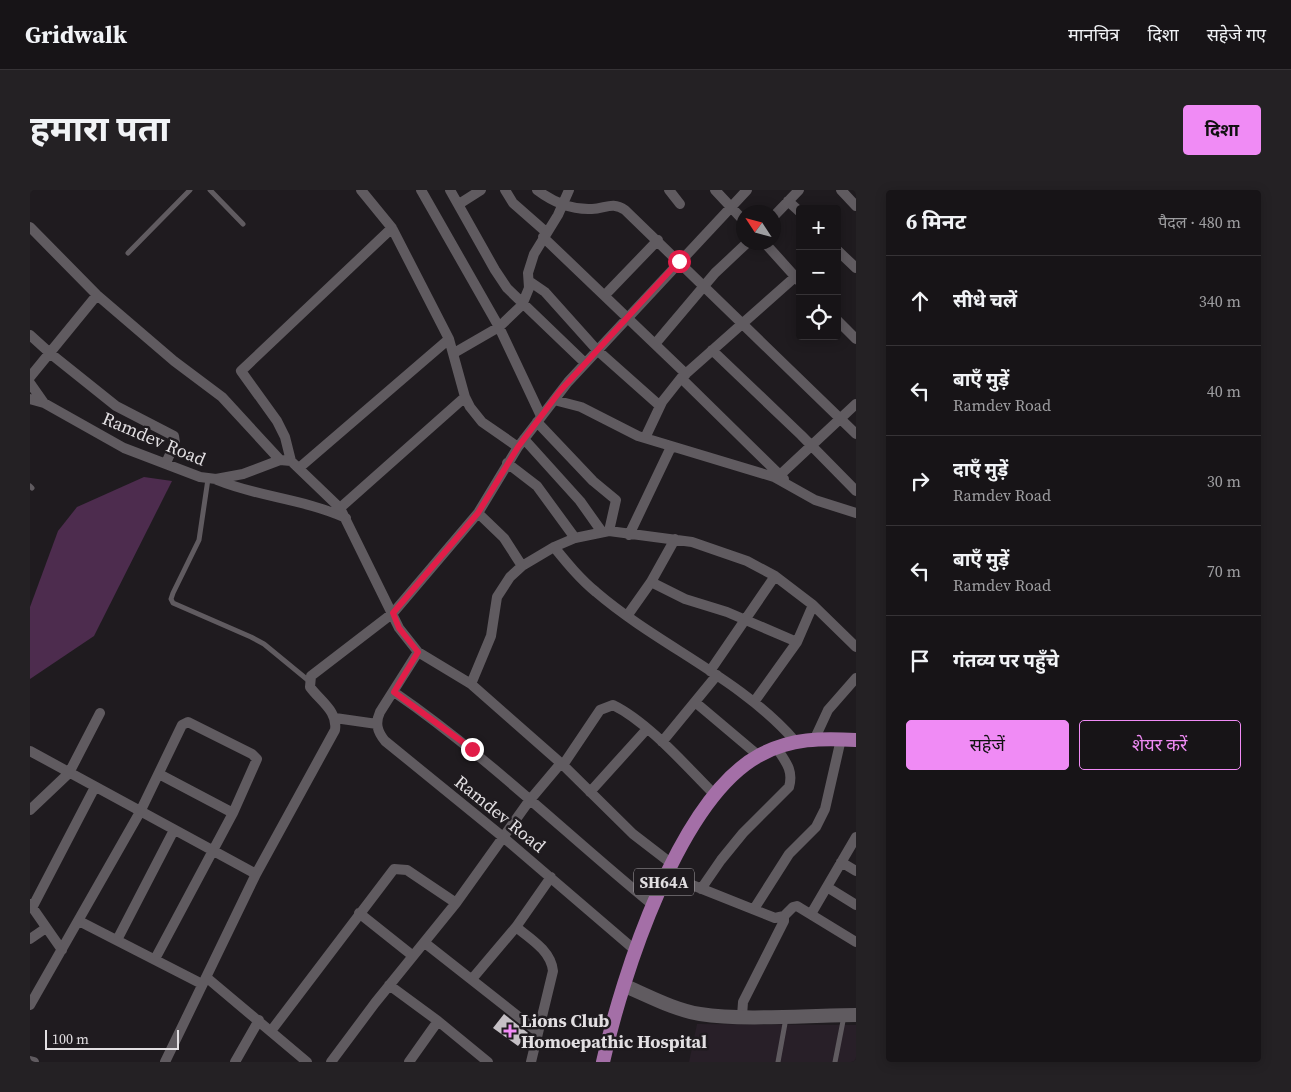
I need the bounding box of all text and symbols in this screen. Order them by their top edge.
text: Gridwalk [25,18,127,51]
text: मानचित्र [1068,22,1120,47]
text: दिशा [1148,22,1179,47]
text: सहेजे गए [1207,22,1266,47]
text: हमारा पता [30,105,170,153]
button: दिशा [1183,105,1261,155]
north arrow [736,205,781,250]
map controls [796,205,841,340]
button: + [796,205,841,250]
text: 6 मिनट [906,207,966,236]
text: पैदल · 480 m [1158,211,1241,233]
route start [668,250,691,273]
button: − [796,250,841,295]
icon: ahead [906,287,934,315]
text: सीधे चलें [953,287,1017,313]
text: 340 m [1199,290,1241,312]
button: locate [796,295,841,340]
text: बाएँ मुड़ें [953,366,1009,392]
icon: left [906,377,934,405]
text: 40 m [1207,380,1241,402]
text: Ramdev Road [953,394,1051,416]
street label: Ramdev Road [99,405,210,472]
text: दाएँ मुड़ें [953,456,1008,482]
icon: right [906,467,934,495]
text: 30 m [1207,470,1241,492]
text: Ramdev Road [953,484,1051,506]
text: बाएँ मुड़ें [953,546,1009,572]
icon: left [906,557,934,585]
text: 70 m [1207,560,1241,582]
text: Ramdev Road [953,574,1051,596]
icon: arrive [906,647,934,675]
text: गंतव्य पर पहुँचे [953,647,1059,673]
button: सहेजें [906,720,1069,770]
button: शेयर करें [1079,720,1241,770]
route end [461,738,484,761]
street label: Ramdev Road [450,769,551,858]
road number: SH64A [634,869,694,896]
place label: Lions Club Homoepathic Hospital [521,1008,707,1054]
marker: Lions Club Homoepathic Hospital [503,1024,517,1038]
scale bar [45,1027,179,1050]
text: 100 m [52,1029,89,1049]

